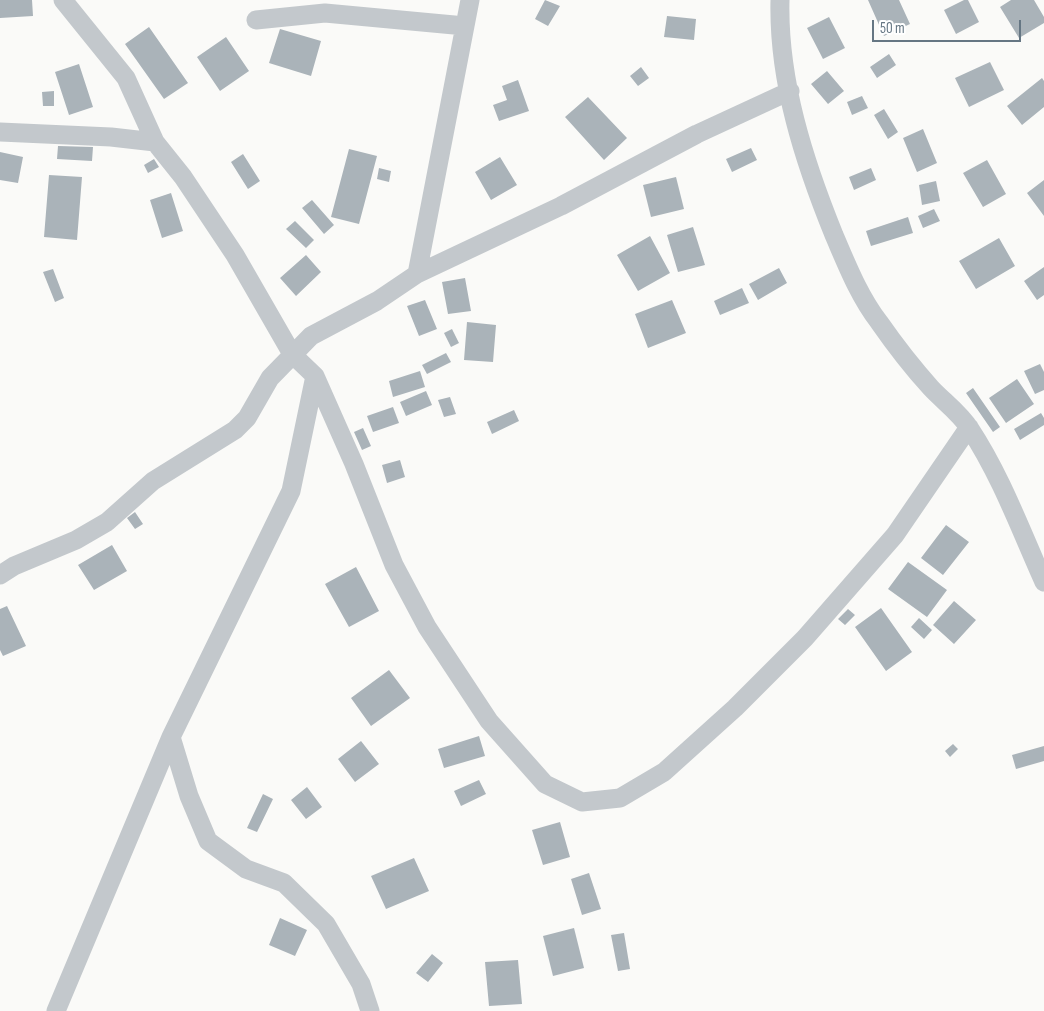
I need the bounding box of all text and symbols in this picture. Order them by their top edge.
scale bar [874,10,1023,42]
text: 50 m [880,19,905,38]

